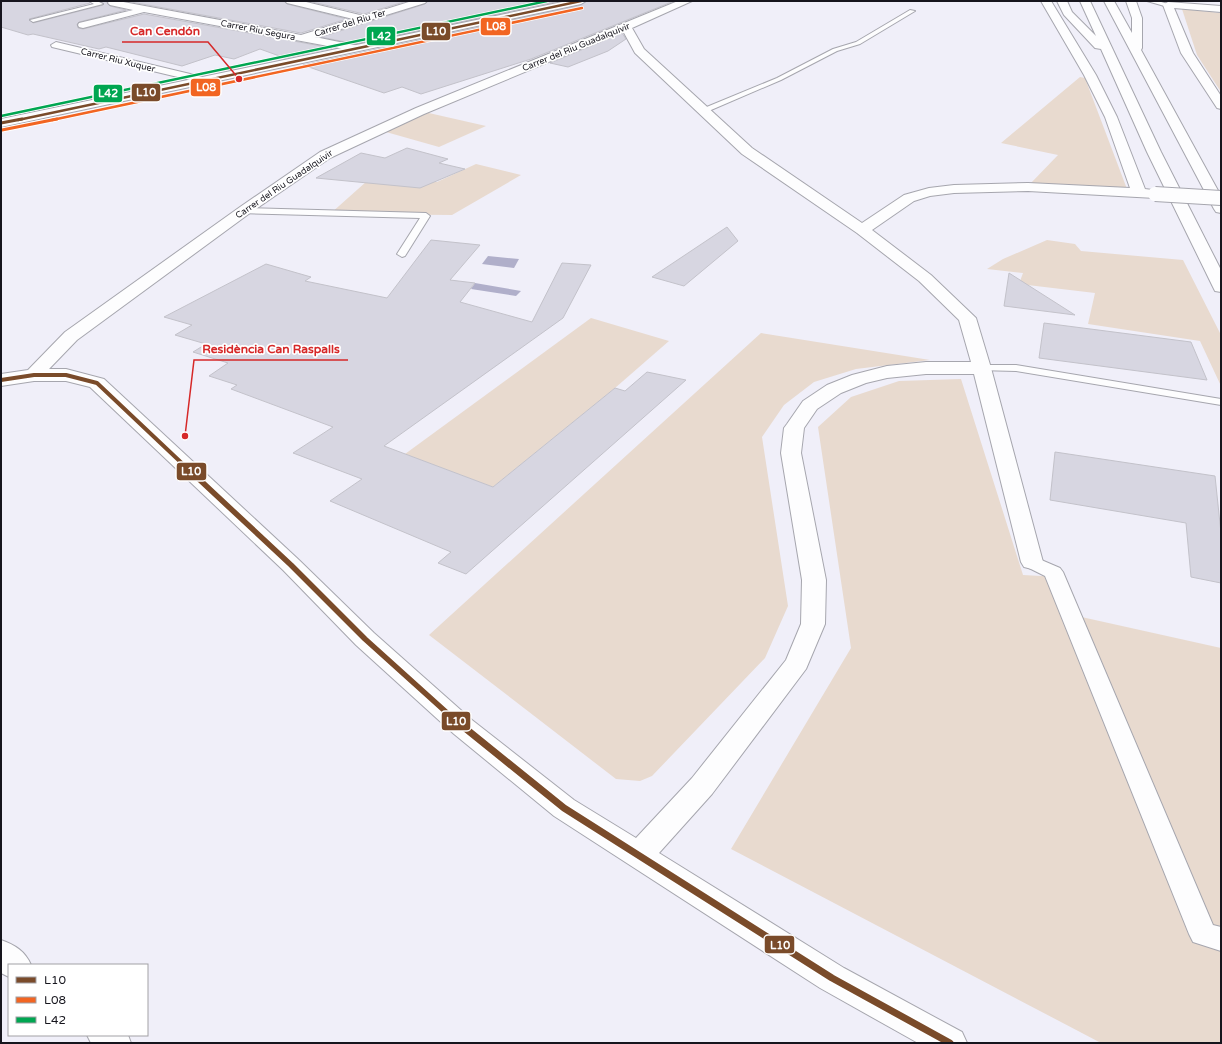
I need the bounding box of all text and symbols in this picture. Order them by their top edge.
street label: Carrer del Riu Ter [313,7,388,40]
line badge: L08 [480,17,511,36]
callout: Can Cendón [122,18,208,42]
street label: Carrer Riu Segura [220,18,296,43]
text: L08 [486,20,506,33]
street label: Carrer del Riu Guadalquivir [521,21,632,74]
line badge: L10 [421,22,451,41]
text: Can Cendón [130,24,200,38]
text: L10 [426,25,446,38]
line badge: L42 [366,26,396,46]
text: L42 [371,30,391,43]
street label: Carrer Riu Xuquer [79,46,157,75]
line badge: L08 [190,78,221,97]
text: L08 [196,81,216,94]
line badge: L10 [131,83,161,102]
line badge: L42 [93,84,123,103]
text: L10 [136,86,156,99]
text: L42 [98,87,118,100]
street label: Carrer del Riu Guadalquivir [234,147,335,221]
callout: Residència Can Raspalls [194,336,348,360]
text: Residència Can Raspalls [202,342,340,357]
line badge: L10 [176,462,207,481]
text: L10 [181,465,201,478]
line badge: L10 [441,711,471,731]
text: L10 [446,715,466,728]
line badge: L10 [764,935,795,954]
text: L10 [770,939,790,952]
legend [8,964,148,1036]
text: L10 [44,973,66,987]
text: L08 [44,993,66,1007]
text: L42 [44,1013,66,1027]

